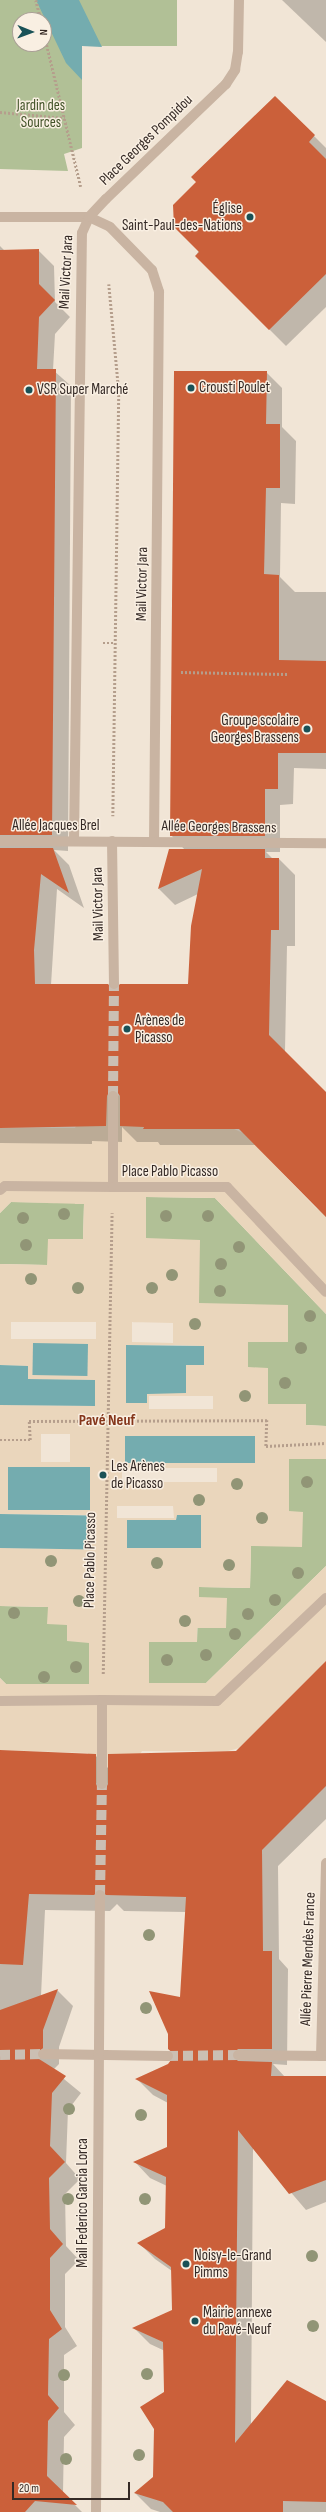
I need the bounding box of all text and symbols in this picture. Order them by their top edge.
north arrow [12,12,52,52]
text: N [37,29,50,35]
street label: Place Georges Pompidou [96,91,196,189]
park label: Jardin des Sources [17,96,65,131]
place label: Église Saint-Paul-des-Nations [122,199,242,234]
marker: Église Saint-Paul-des-Nations [245,212,255,222]
street label: Mail Victor Jara [55,234,77,310]
place label: Crousti Poulet [199,379,270,397]
place label: VSR Super Marché [37,381,128,399]
marker: Crousti Poulet [186,383,196,393]
marker: VSR Super Marché [24,385,34,395]
street label: Mail Victor Jara [132,547,152,621]
place label: Groupe scolaire Georges Brassens [211,711,299,746]
marker: Groupe scolaire Georges Brassens [302,724,312,734]
street label: Allée Jacques Brel [12,817,100,835]
street label: Allée Georges Brassens [161,817,277,837]
street label: Mail Victor Jara [88,867,108,941]
place label: Arènes de Picasso [135,1011,184,1046]
marker: Arènes de Picasso [122,1024,132,1034]
street label: Place Pablo Picasso [122,1163,218,1181]
district label: Pavé Neuf [79,1411,135,1431]
place label: Les Arènes de Picasso [111,1457,165,1492]
marker: Les Arènes de Picasso [98,1470,108,1480]
street label: Place Pablo Picasso [80,1512,100,1608]
street label: Allée Pierre Mendès France [297,1892,319,2026]
street label: Mail Federico Garcia Lorca [74,2138,92,2268]
place label: Noisy-le-Grand Pimms [194,2246,272,2281]
marker: Noisy-le-Grand Pimms [181,2259,191,2269]
place label: Mairie annexe du Pavé-Neuf [203,2303,272,2338]
marker: Mairie annexe du Pavé-Neuf [190,2316,200,2326]
scale bar [14,2474,132,2500]
text: 20 m [19,2481,39,2496]

